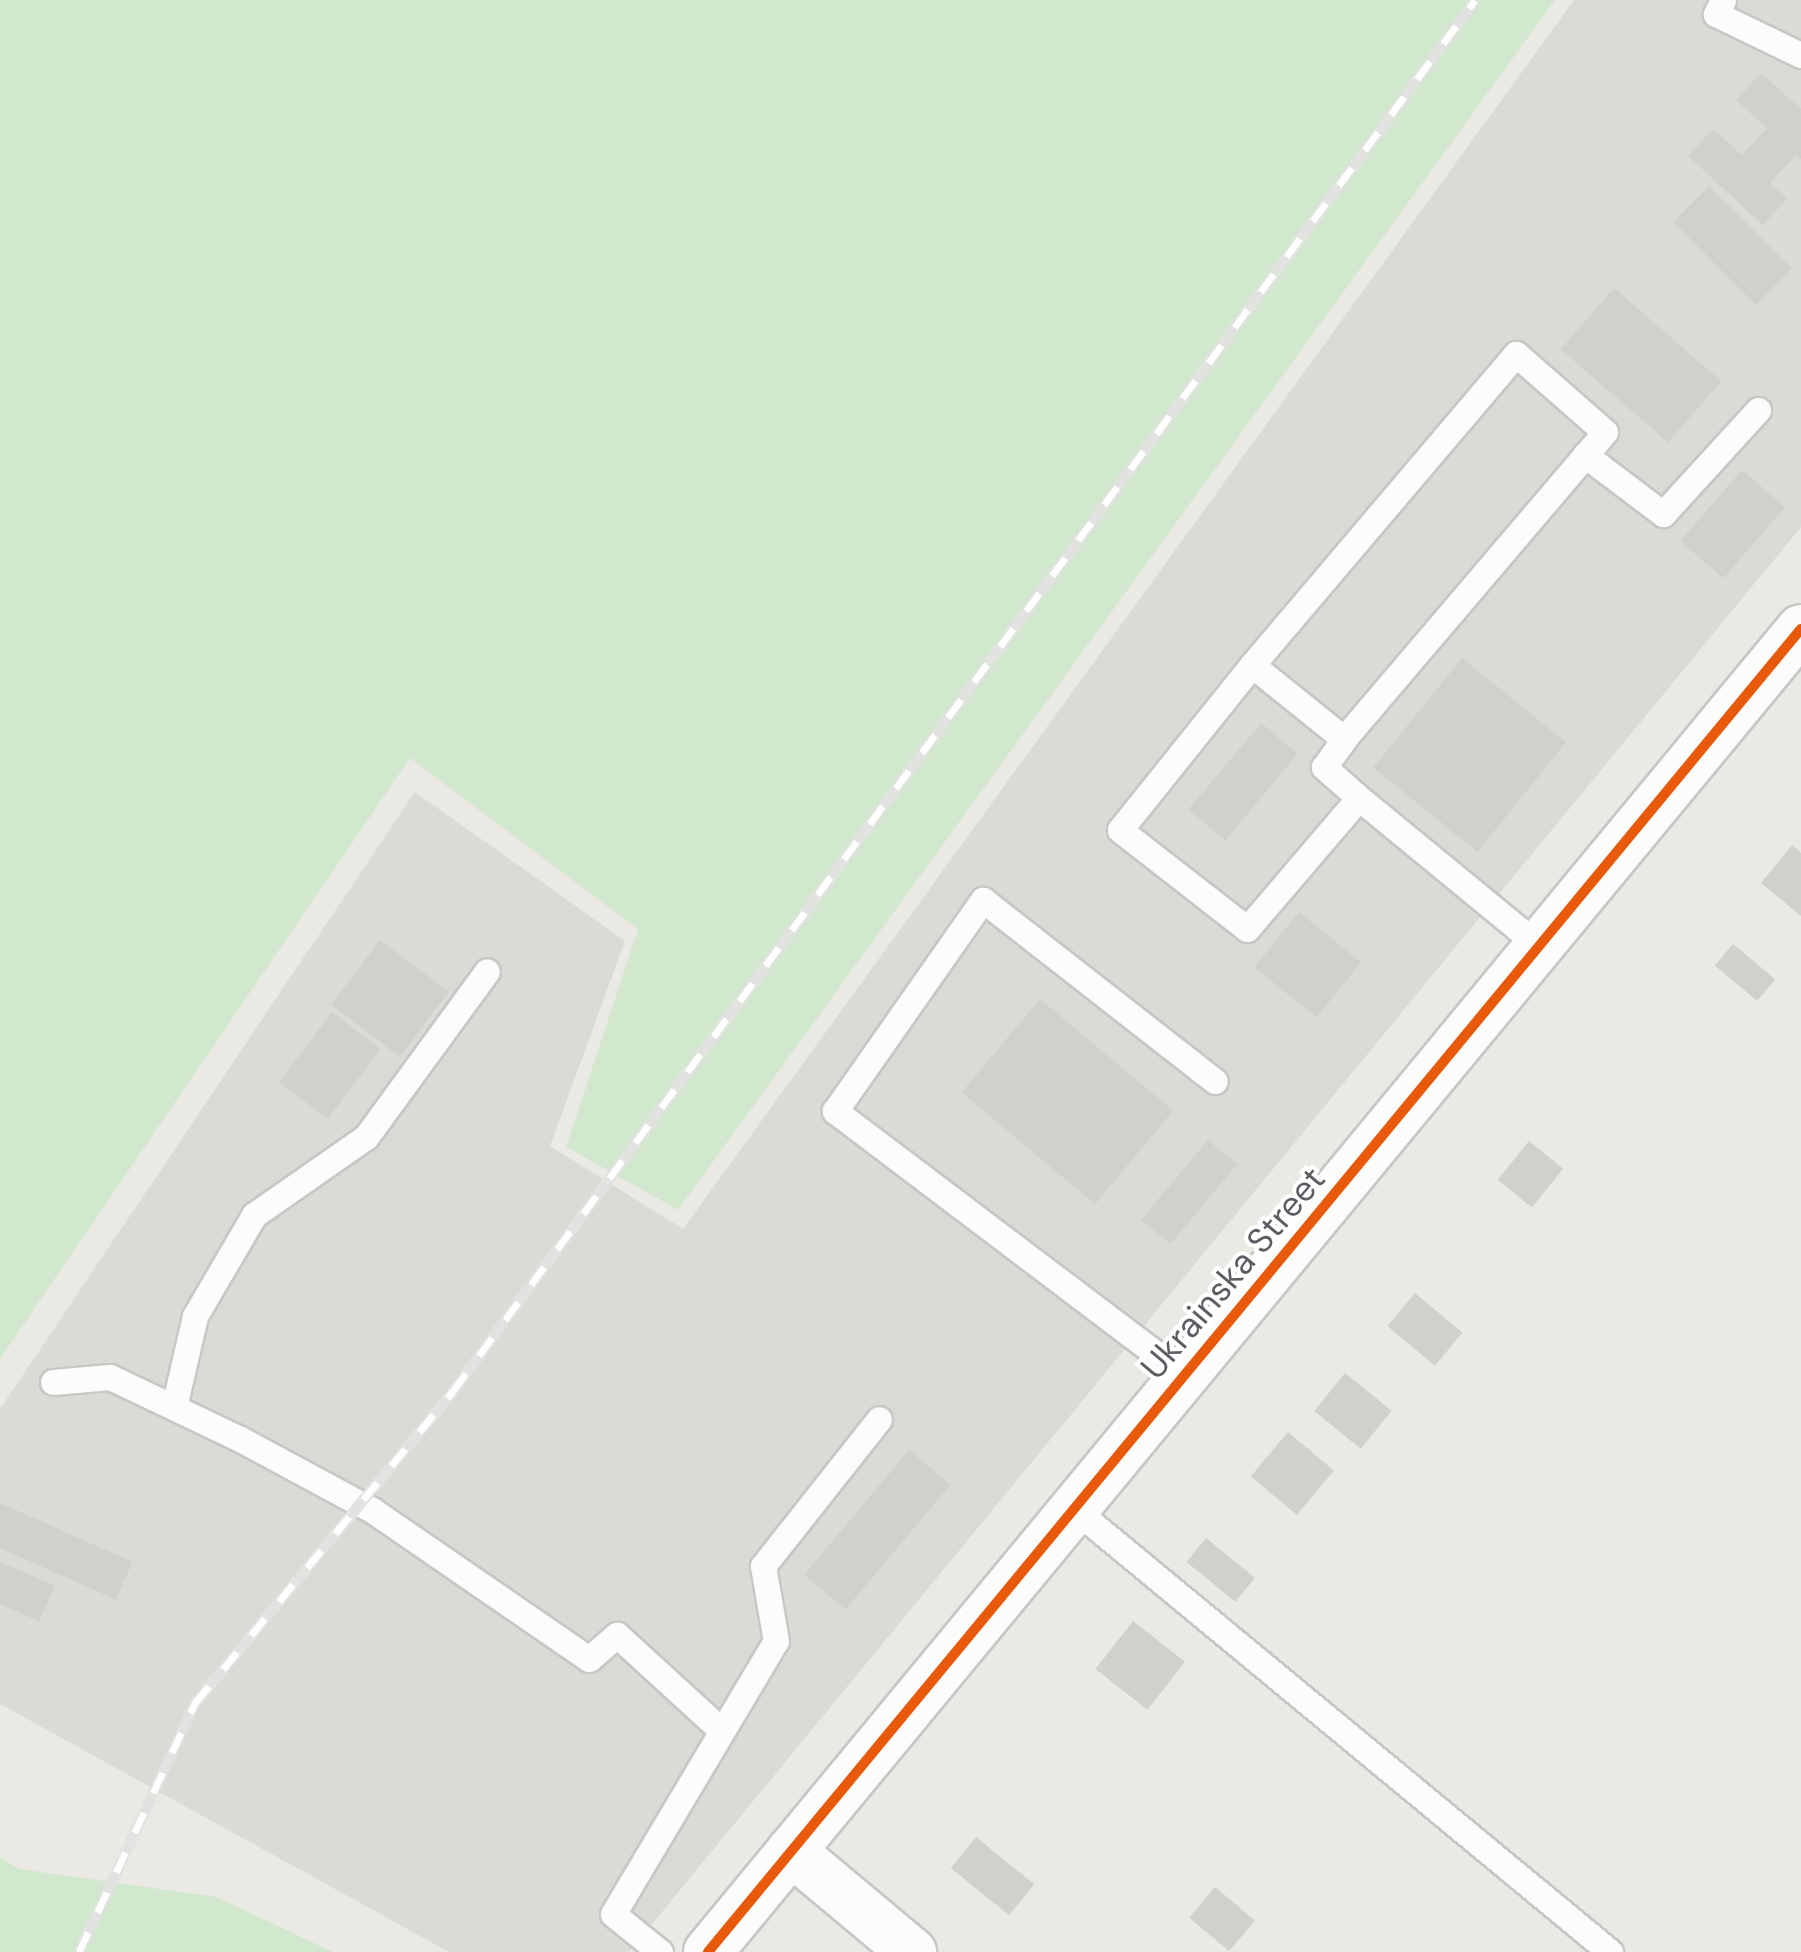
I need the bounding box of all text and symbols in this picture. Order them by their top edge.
street label: Ukrainska Street [1132,1159,1334,1387]

